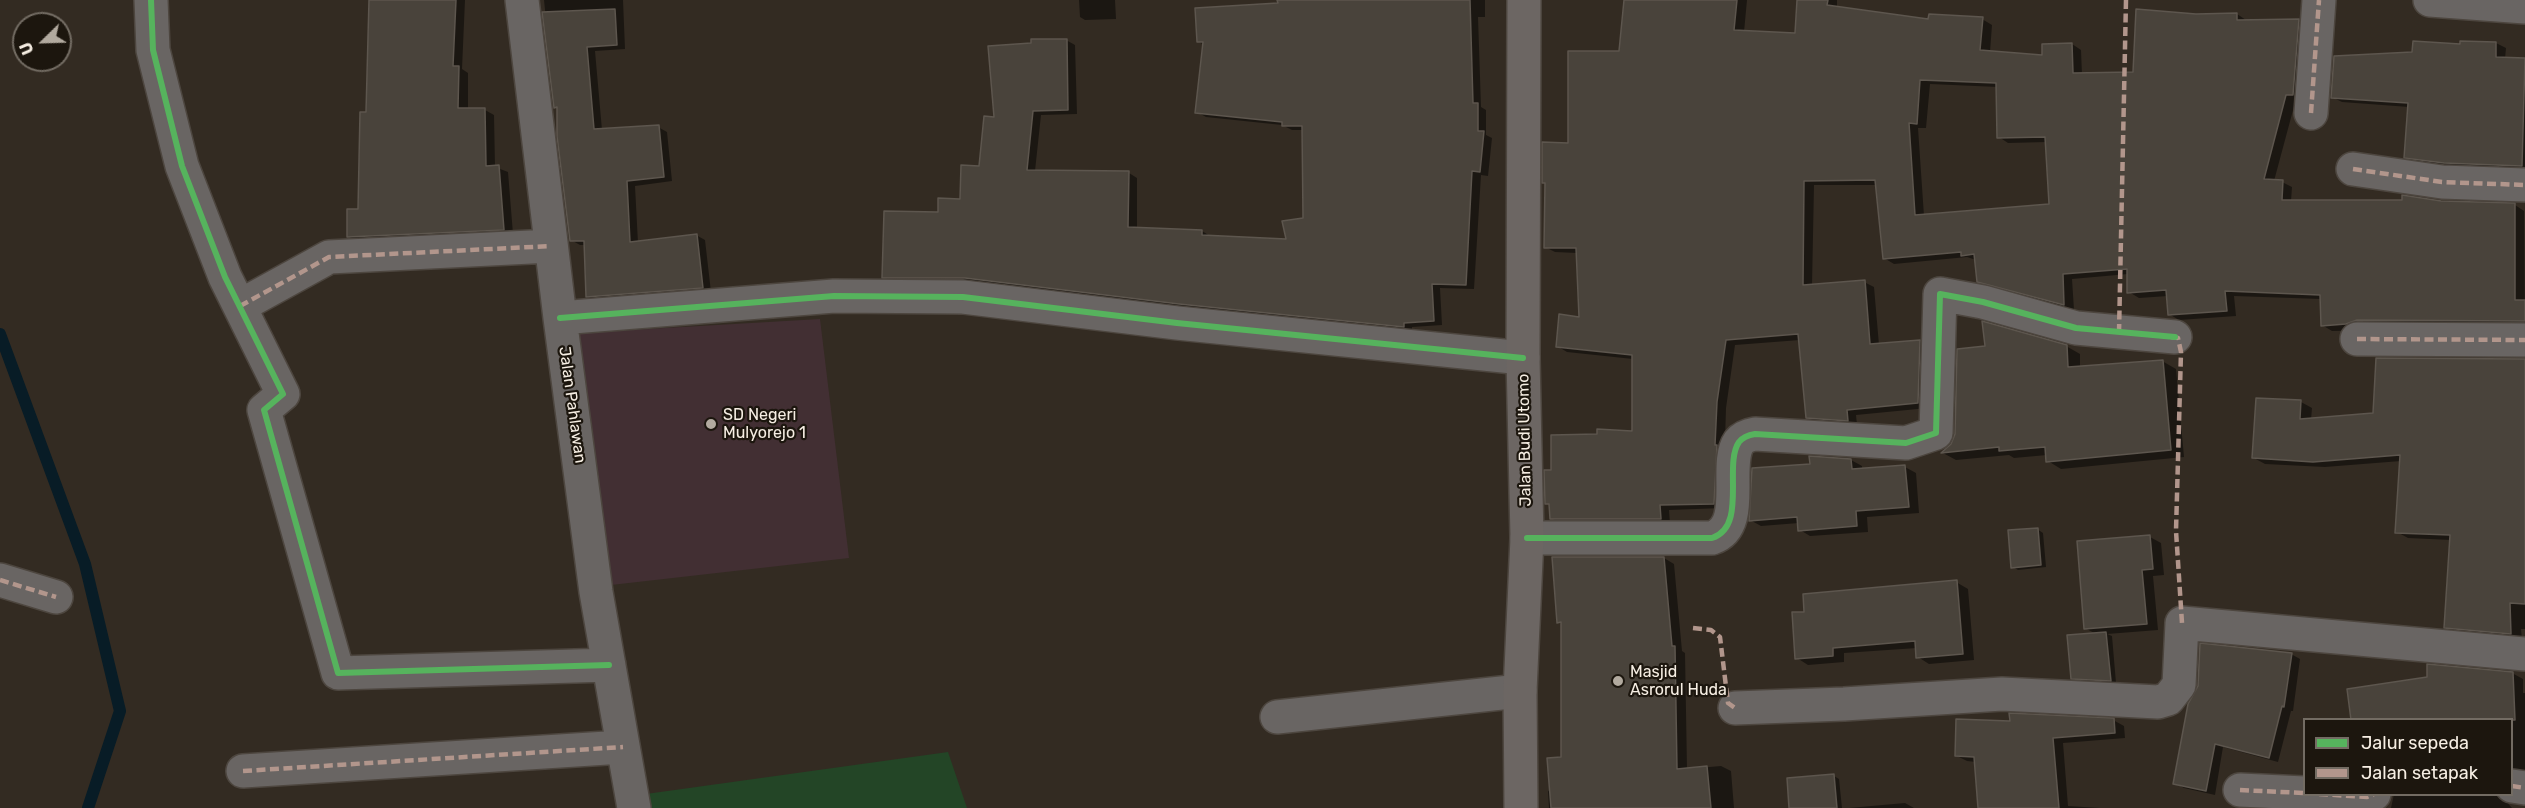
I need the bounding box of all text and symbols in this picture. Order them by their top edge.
north arrow [12,12,72,72]
text: U [16,39,38,58]
street label: Jalan Pahlawan [554,345,590,465]
street label: Jalan Budi Utomo [1514,373,1536,507]
place label: SD Negeri Mulyorejo 1 [723,405,806,443]
marker: SD Negeri Mulyorejo 1 [704,417,718,431]
place label: Masjid Asrorul Huda [1630,662,1727,700]
marker: Masjid Asrorul Huda [1611,674,1625,688]
legend [2303,718,2513,796]
text: Jalur sepeda [2361,732,2469,754]
text: Jalan setapak [2361,762,2478,784]

